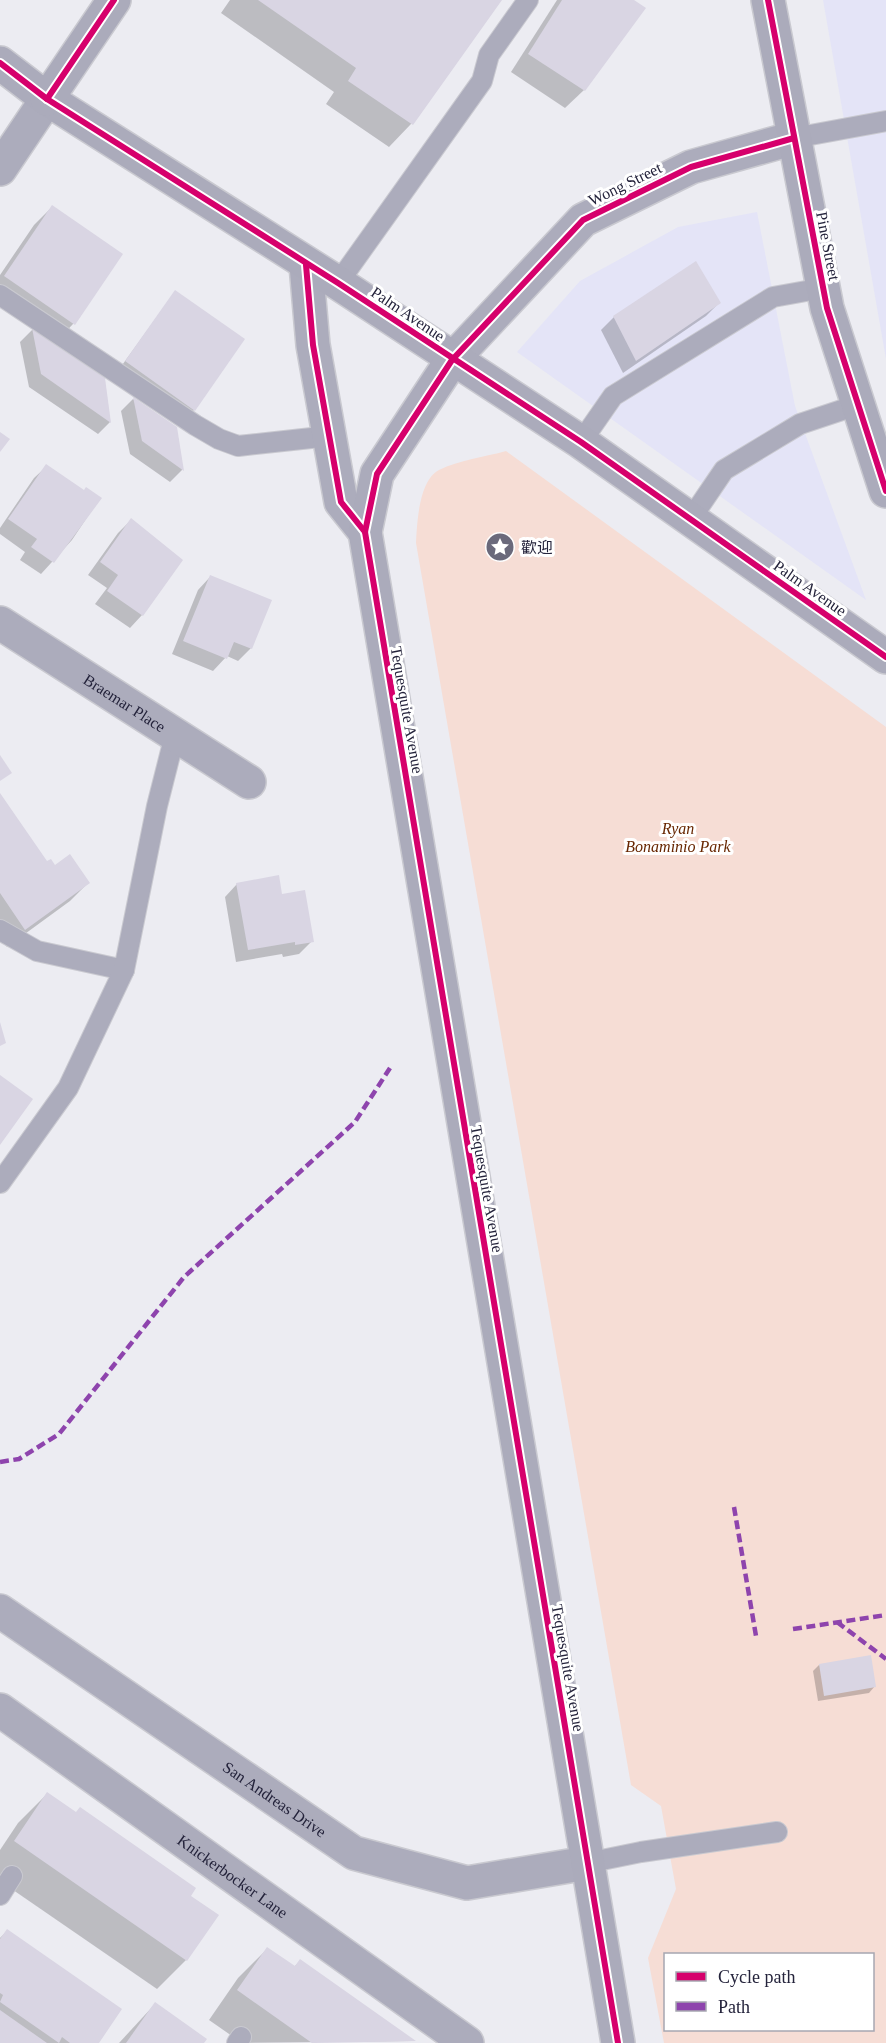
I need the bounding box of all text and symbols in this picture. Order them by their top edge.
street label: Wong Street [586,159,665,210]
street label: Pine Street [813,210,843,282]
street label: Palm Avenue [368,283,448,345]
place icon: 歡迎 [484,531,516,563]
place label: 歡迎 [521,539,553,556]
street label: Palm Avenue [770,557,850,619]
street label: Tequesquite Avenue [386,645,427,775]
street label: Braemar Place [81,670,169,735]
park label: Ryan Bonaminio Park [625,820,732,855]
street label: Tequesquite Avenue [466,1124,507,1254]
street label: Tequesquite Avenue [547,1603,588,1733]
street label: San Andreas Drive [220,1758,330,1840]
street label: Knickerbocker Lane [175,1831,291,1921]
legend [664,1953,874,2031]
text: Cycle path [718,1967,795,1987]
text: Path [718,1997,750,2017]

